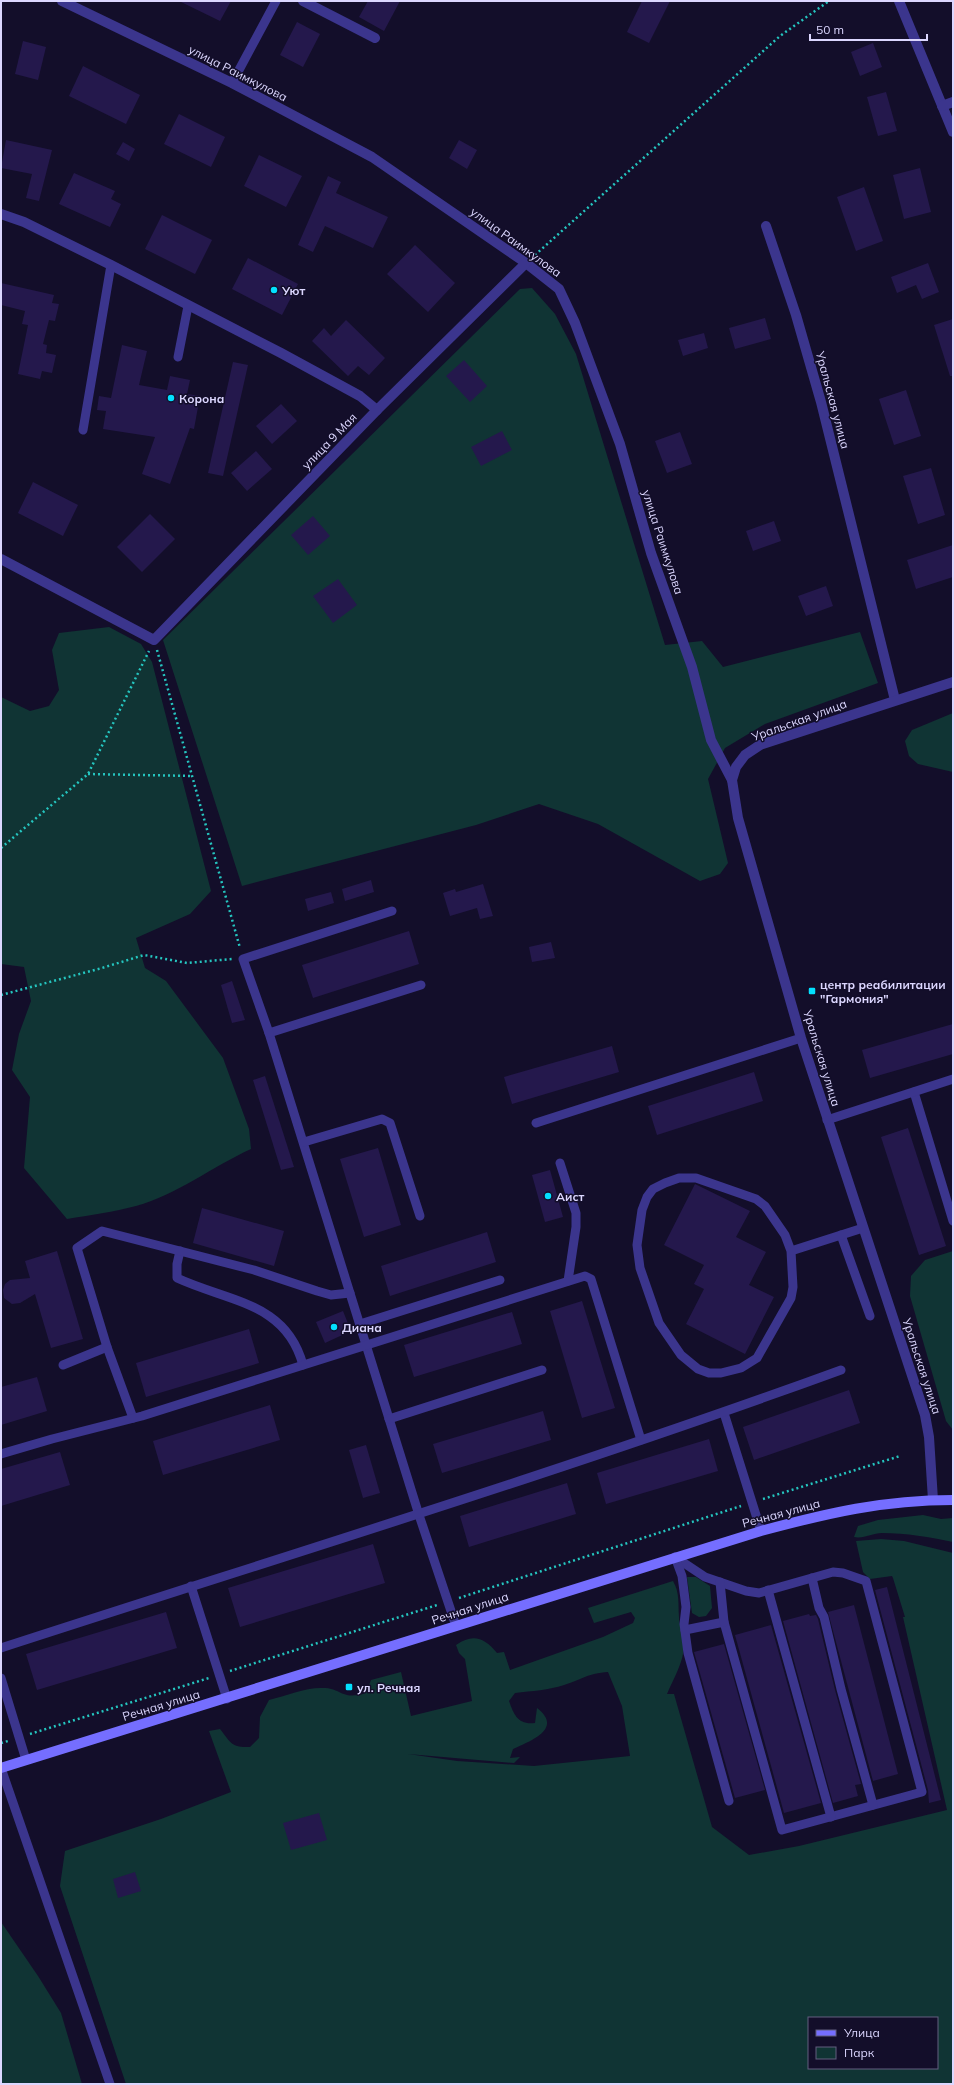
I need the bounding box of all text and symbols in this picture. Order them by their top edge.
scale bar [810,16,927,42]
text: 50 m [816,22,844,37]
street label: улица Раимкулова [186,42,290,104]
street label: улица Раимкулова [468,204,564,280]
place label: Уют [281,283,306,298]
marker: Уют [269,285,279,295]
street label: Уральская улица [813,349,853,450]
place label: Корона [179,391,224,406]
marker: Корона [166,393,176,403]
street label: улица 9 Мая [298,410,360,472]
street label: улица Раимкулова [639,488,687,596]
street label: Уральская улица [748,696,849,745]
place label: центр реабилитации "Гармония" [820,977,946,1006]
marker: центр реабилитации "Гармония" [807,986,817,996]
street label: Уральская улица [800,1007,844,1108]
place label: Аист [556,1189,585,1204]
marker: Аист [543,1191,553,1201]
street label: Уральская улица [899,1315,945,1416]
place label: Диана [342,1320,382,1335]
marker: Диана [329,1322,339,1332]
street label: Речная улица [740,1495,822,1531]
street label: Речная улица [430,1588,510,1628]
place label: ул. Речная [357,1680,420,1695]
marker: ул. Речная [344,1682,354,1692]
street label: Речная улица [120,1686,202,1724]
legend [808,2017,938,2069]
text: Улица [843,2025,880,2040]
text: Парк [844,2045,875,2060]

